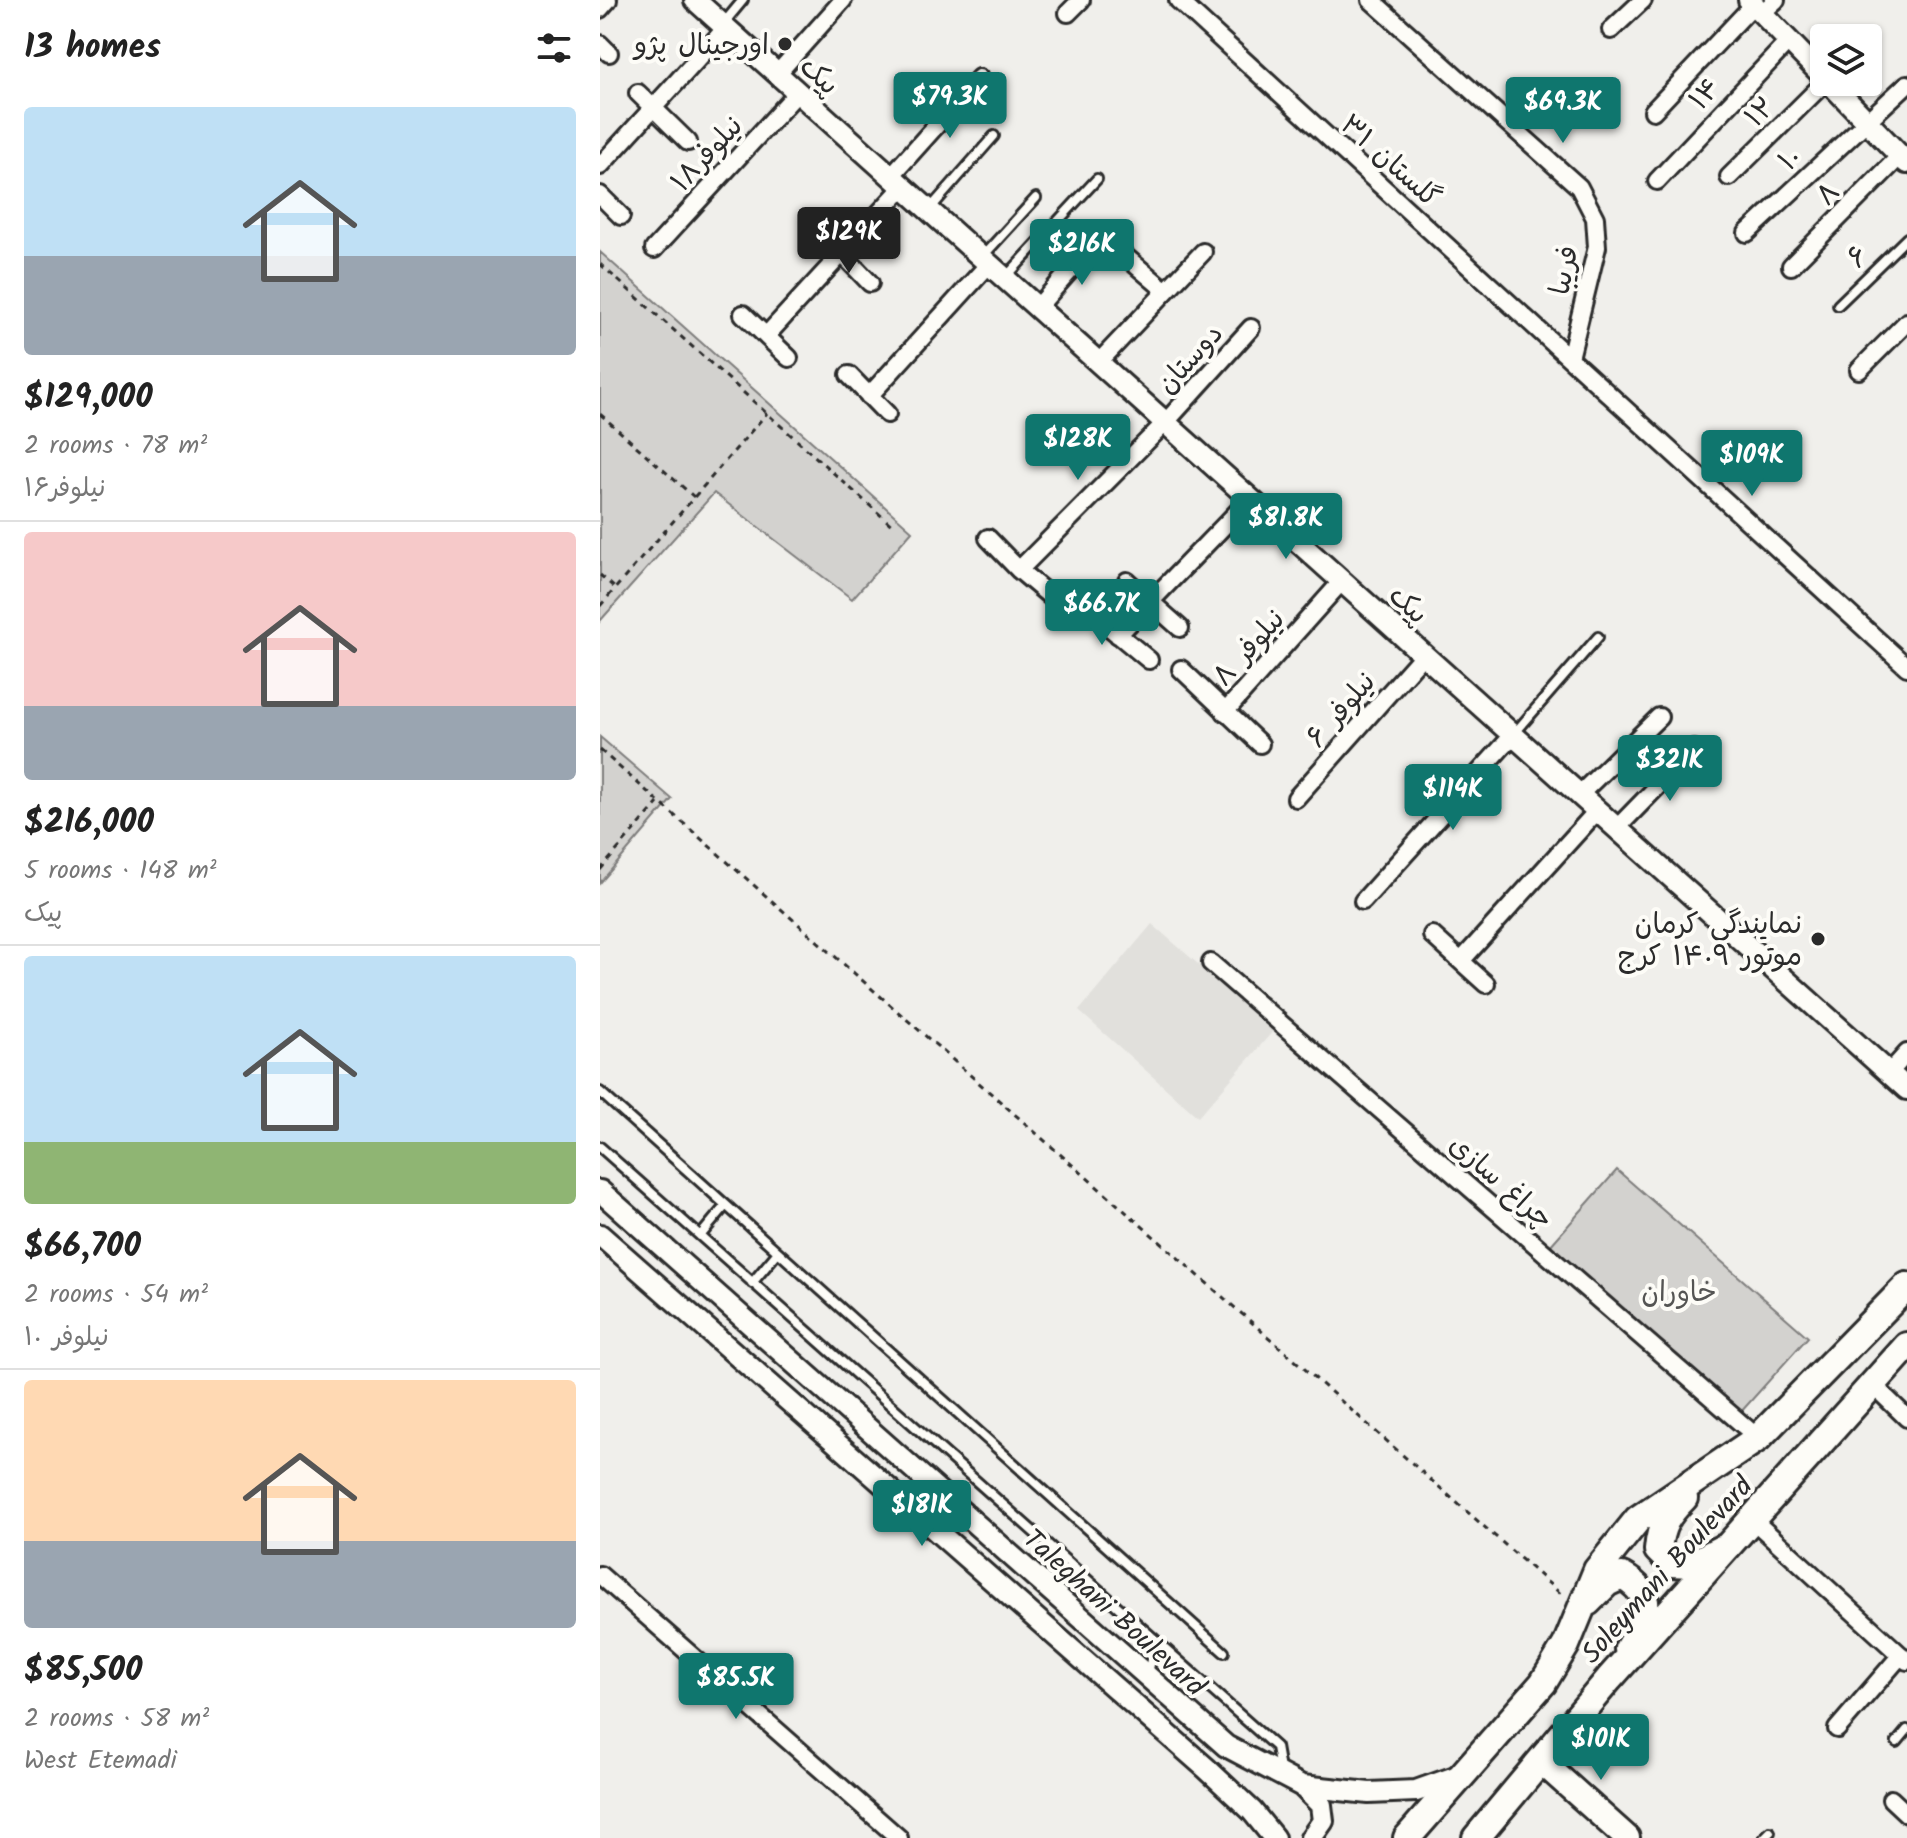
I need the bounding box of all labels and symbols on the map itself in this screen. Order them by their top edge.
place label: اورجینال پژو [632,24,769,69]
marker: اورجینال پژو [776,35,794,53]
street label: پیک [788,46,849,107]
street label: ۱۴ [1679,68,1733,121]
pin: $79.3K [885,72,1015,140]
pin: $69.3K [1498,77,1628,145]
street label: ۱۲ [1735,87,1787,139]
street label: گلستان ۳۱ [1329,104,1450,220]
street label: نیلوفر۱۸ [661,106,755,203]
street label: ۱۰ [1768,137,1813,183]
street label: ۸ [1806,172,1852,218]
pin: $129K [793,207,905,275]
pin: $216K [1026,219,1138,287]
street label: ۶ [1837,236,1880,280]
street label: فریبا [1538,242,1593,299]
street label: دوستان [1147,314,1235,405]
pin: $128K [1022,414,1134,482]
pin: $109K [1696,430,1808,498]
pin: $81.8K [1221,493,1351,561]
street label: پیک [1377,575,1438,636]
pin: $66.7K [1037,579,1167,647]
street label: نیلوفر ۸ [1202,600,1297,698]
street label: نیلوفر ۶ [1296,662,1388,759]
pin: $321K [1614,735,1726,803]
pin: $114K [1397,764,1509,832]
place label: نمایندگی کرمان موتور ۱۴۰۹ کرج [1618,903,1802,980]
marker: نمایندگی کرمان موتور ۱۴۰۹ کرج [1809,930,1827,948]
street label: چراغ سازی [1438,1124,1563,1241]
park label: خاوران [1641,1271,1717,1316]
street label: Soleymani Boulevard [1571,1466,1766,1675]
pin: $181K [866,1480,978,1548]
street label: Taleghani Boulevard [1012,1519,1216,1709]
pin: $85.5K [671,1653,801,1721]
pin: $101K [1545,1714,1657,1782]

